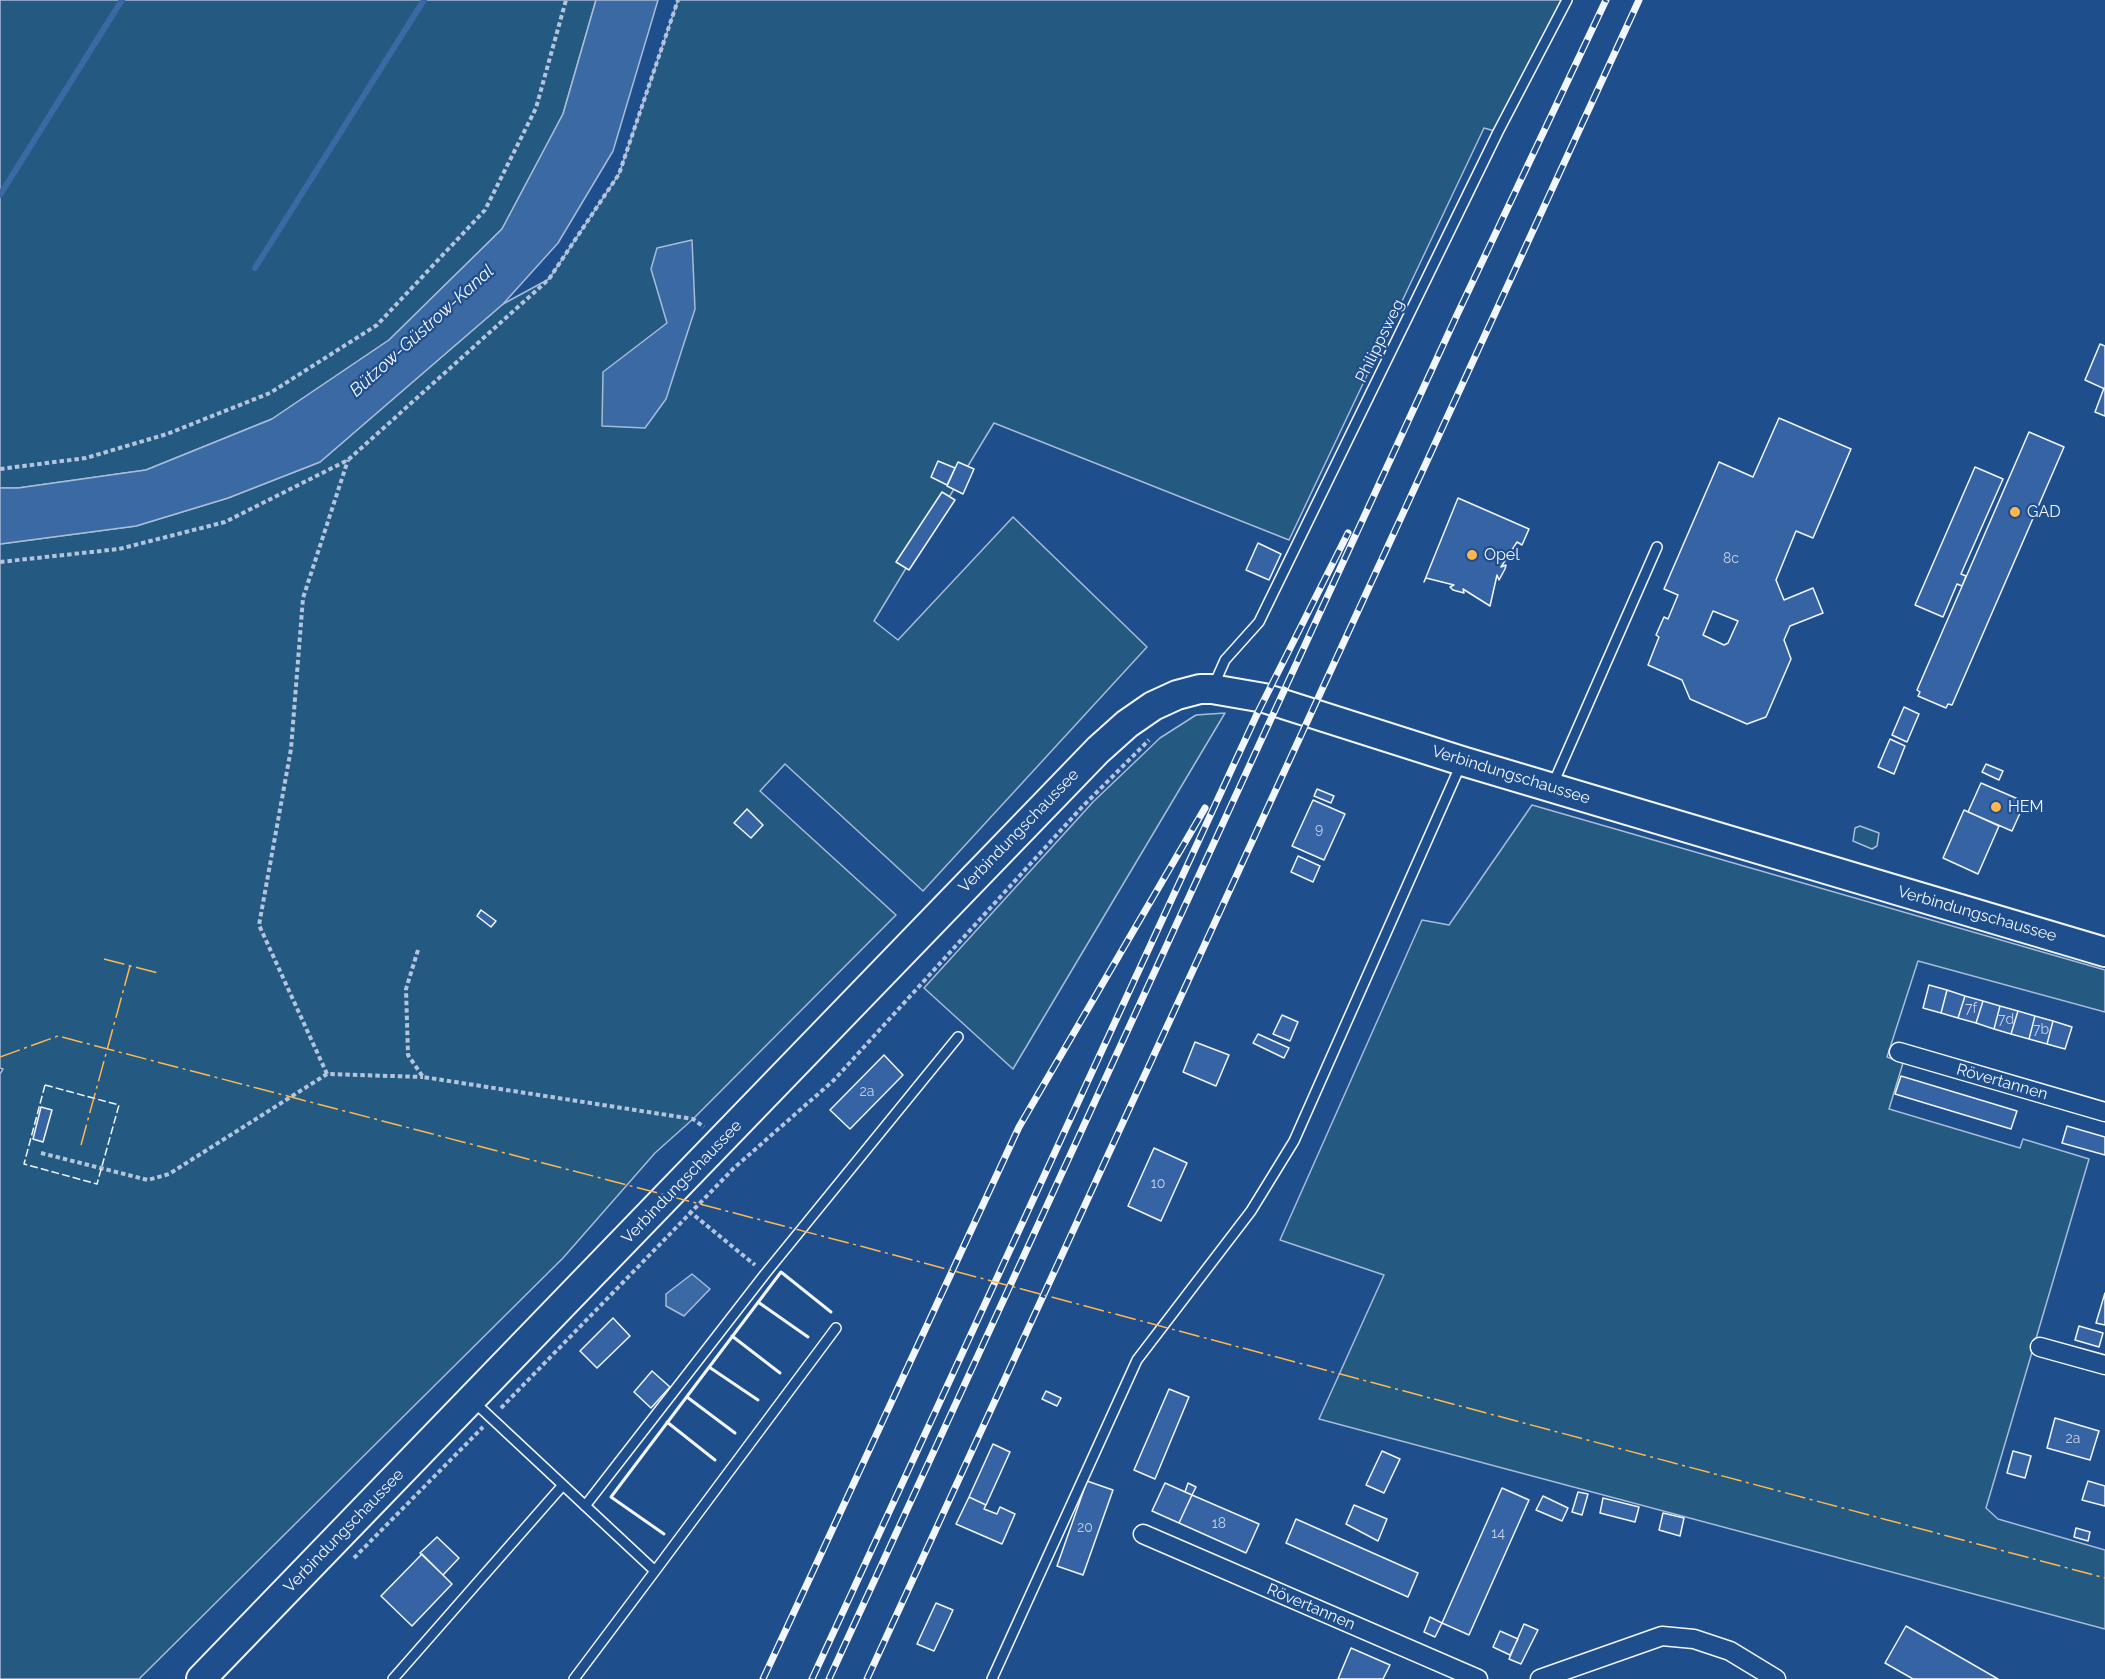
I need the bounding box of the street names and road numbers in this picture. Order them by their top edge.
street label: Philippsweg [1352,296,1408,386]
street label: Verbindungschaussee [1430,742,1592,808]
street label: Verbindungschaussee [955,765,1083,897]
street label: Verbindungschaussee [1895,882,2059,946]
street label: Rövertannen [1954,1060,2050,1104]
street label: Verbindungschaussee [618,1116,746,1248]
street label: Verbindungschaussee [280,1465,408,1597]
street label: Rövertannen [1264,1580,1358,1634]

